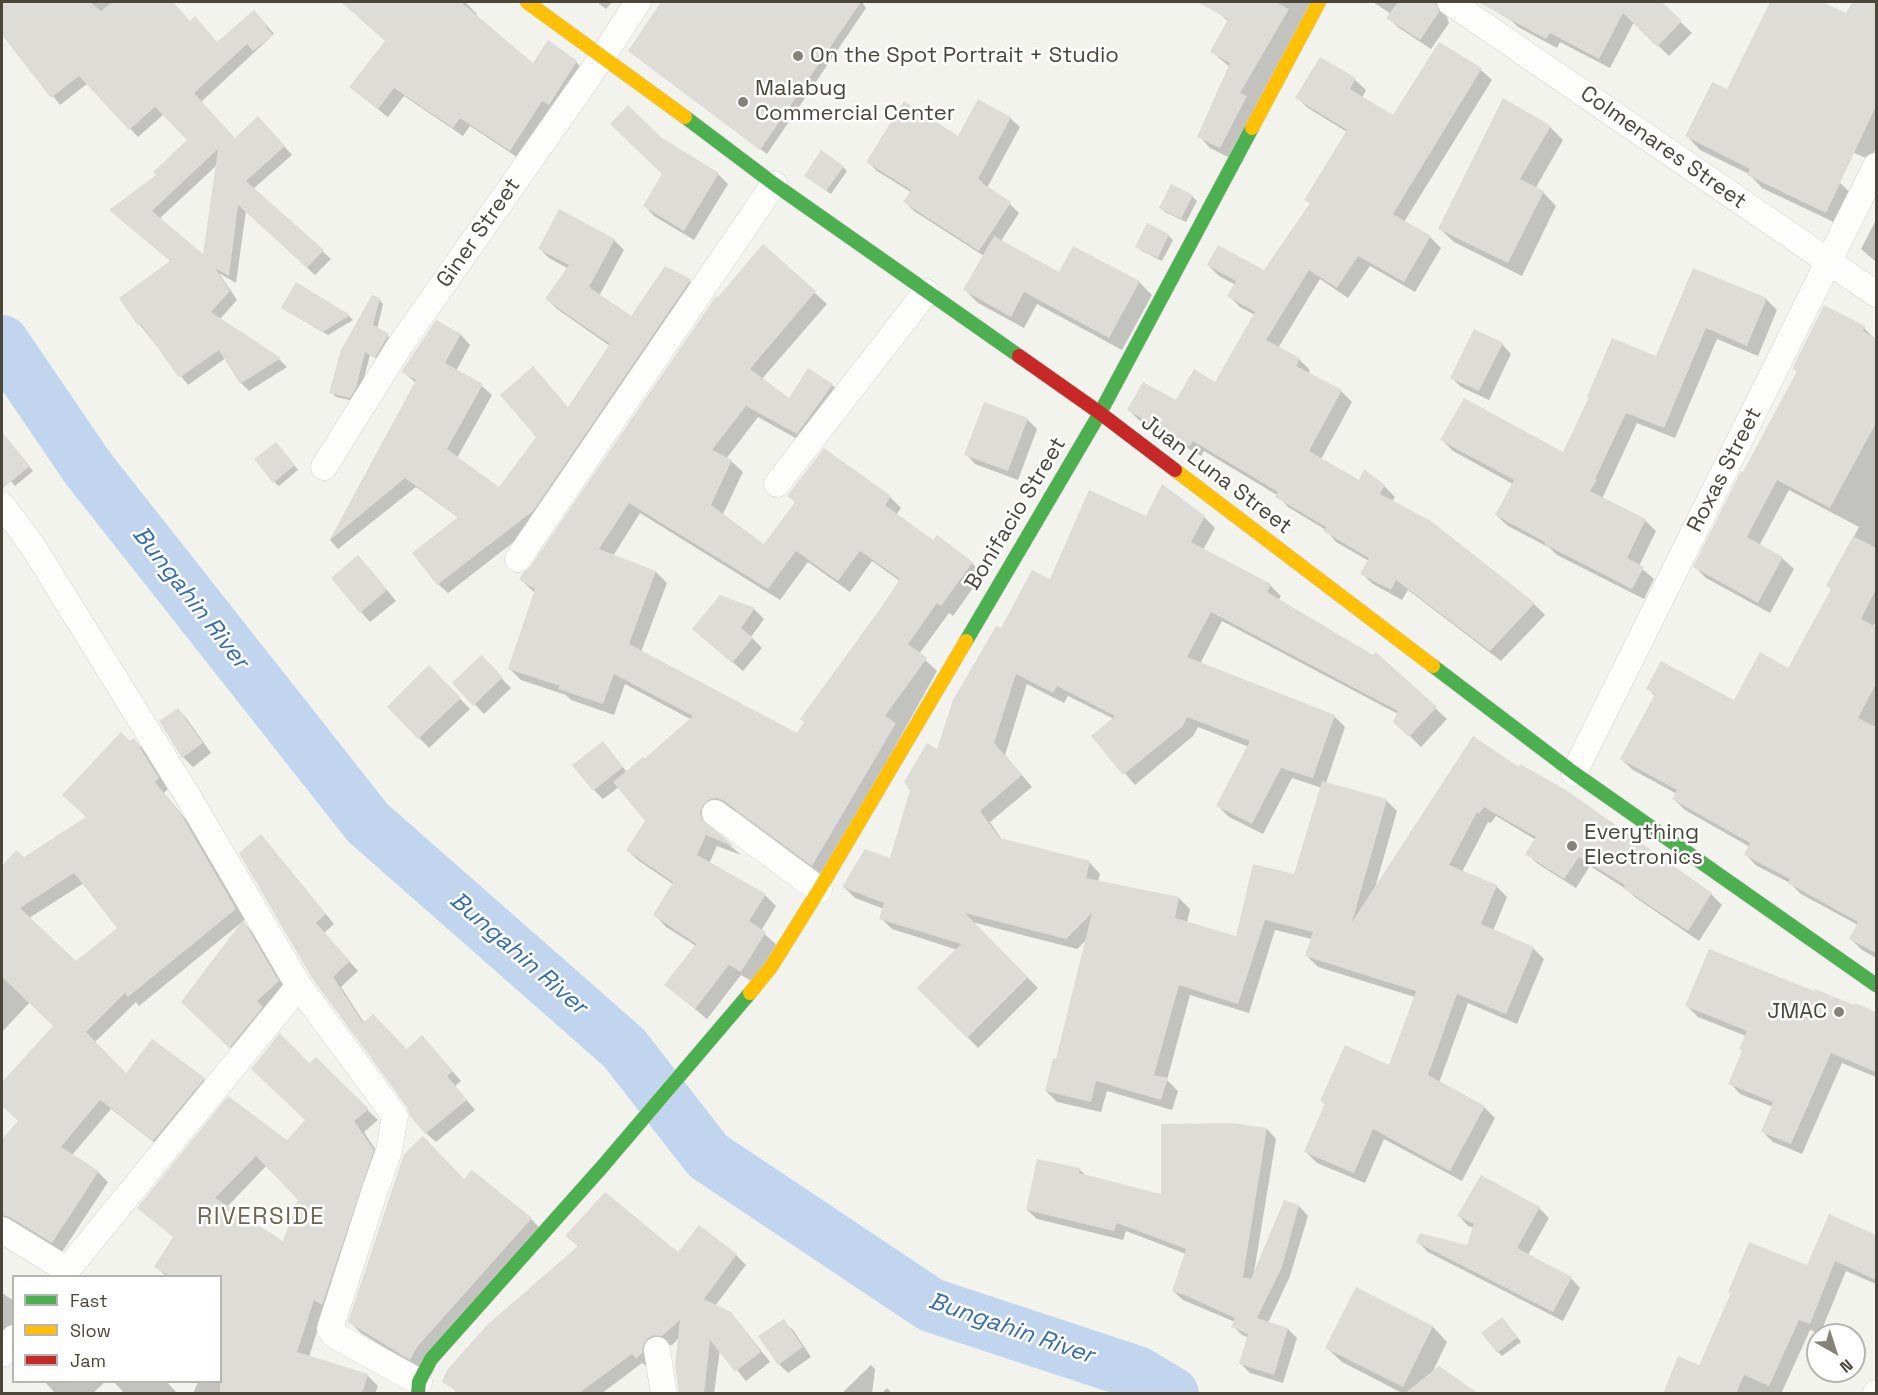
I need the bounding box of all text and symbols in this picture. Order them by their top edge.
place label: On the Spot Portrait + Studio [810,43,1119,69]
marker: On the Spot Portrait + Studio [791,49,805,63]
place label: Malabug Commercial Center [755,76,955,128]
street label: Colmenares Street [1575,81,1751,215]
marker: Malabug Commercial Center [736,95,750,109]
street label: Giner Street [432,173,526,293]
street label: Roxas Street [1682,403,1768,537]
street label: Juan Luna Street [1135,410,1297,540]
street label: Bonifacio Street [960,433,1072,595]
water label: Bungahin River [125,521,255,675]
place label: Everything Electronics [1584,820,1703,872]
marker: Everything Electronics [1565,839,1579,853]
water label: Bungahin River [443,886,593,1022]
place label: JMAC [1767,999,1827,1025]
marker: JMAC [1832,1005,1846,1019]
district label: RIVERSIDE [197,1203,325,1231]
legend [12,1275,222,1383]
water label: Bungahin River [925,1287,1097,1371]
text: Fast [70,1289,107,1312]
text: Slow [70,1319,111,1342]
north arrow [1806,1323,1866,1383]
text: Jam [70,1349,106,1372]
text: N [1836,1354,1857,1377]

